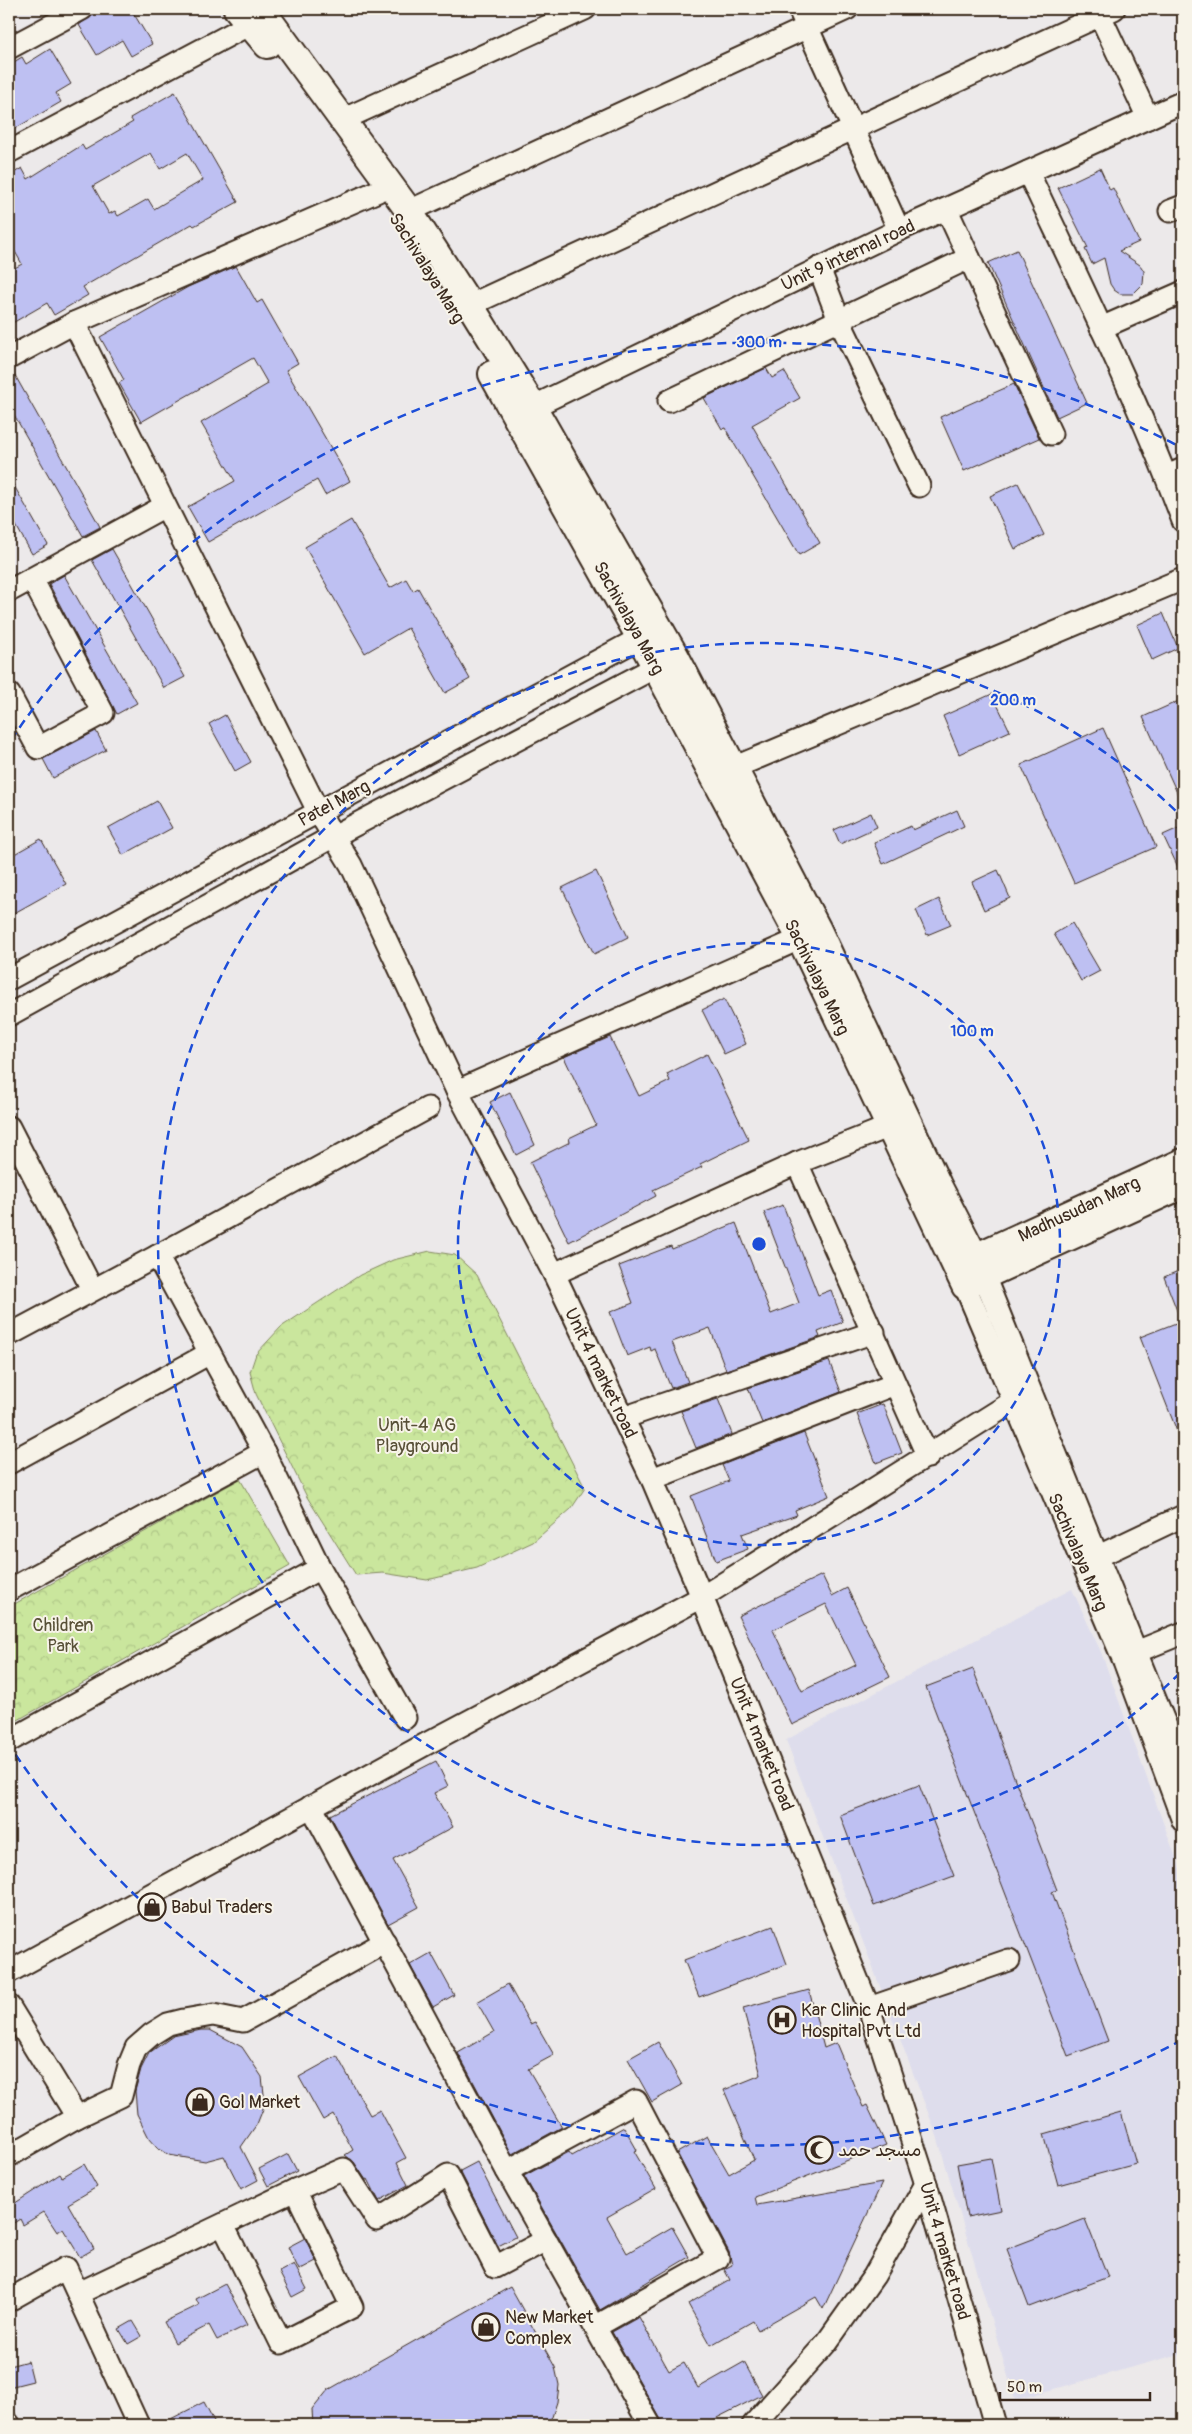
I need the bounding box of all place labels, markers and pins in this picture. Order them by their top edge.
centre of rings [750,1235,768,1253]
shop icon: Babul Traders [137,1892,167,1922]
place label: Babul Traders [171,1896,272,1919]
place label: Kar Clinic And Hospital Pvt Ltd [801,1999,921,2043]
hospital icon: Kar Clinic And Hospital Pvt Ltd [767,2005,797,2035]
shop icon: Gol Market [185,2087,215,2117]
place label: Gol Market [219,2091,301,2114]
mosque icon: مسجد حمد [804,2135,834,2165]
place label: مسجد حمد [838,2139,921,2162]
place label: New Market Complex [505,2306,594,2350]
shop icon: New Market Complex [471,2312,501,2342]

